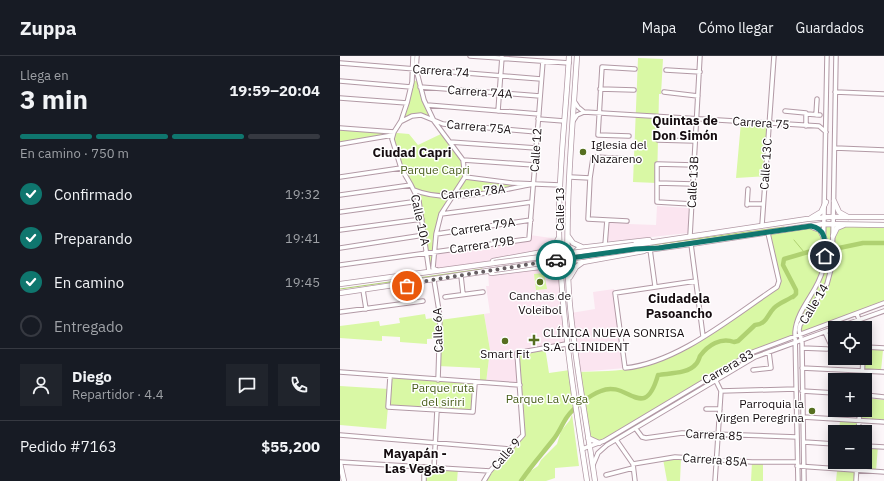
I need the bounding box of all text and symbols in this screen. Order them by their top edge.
text: Zuppa [20,16,77,40]
text: Mapa [642,19,676,37]
text: Cómo llegar [698,19,773,37]
text: Guardados [795,19,864,37]
street label: Carrera 74 [412,61,470,80]
text: Llega en [20,67,69,84]
text: 19:59–20:04 [229,81,320,100]
text: 3 min [20,82,88,116]
street label: Carrera 74A [447,82,513,101]
district label: Quintas de Don Simón [652,112,718,144]
street label: Carrera 75 [732,113,790,132]
street label: Carrera 75A [446,116,512,137]
street label: Calle 12 [526,127,545,173]
place label: Iglesia del Nazareno [591,137,647,166]
street label: Calle 13C [756,137,775,190]
district label: Ciudad Capri [373,144,451,161]
text: En camino · 750 m [20,145,129,162]
marker: Iglesia del Nazareno [578,147,588,157]
street label: Calle 13B [684,155,701,208]
park label: Parque Capri [400,162,470,177]
street label: Carrera 78A [440,181,506,202]
icon: check [20,183,42,205]
text: Confirmado [54,185,132,204]
text: 19:32 [285,186,320,203]
street label: Calle 13 [552,187,567,231]
street label: Calle 10A [408,193,433,247]
street label: Carrera 79A [450,214,516,239]
icon: check [20,227,42,249]
text: Preparando [54,229,132,248]
text: 19:41 [285,230,320,247]
street label: Carrera 79B [449,233,515,256]
pin [808,239,842,273]
courier [536,240,576,280]
icon: home [814,245,836,267]
icon: car [545,249,567,271]
pin [390,269,424,303]
icon: check [20,271,42,293]
text: En camino [54,273,124,292]
text: 19:45 [285,274,320,291]
icon: bag [396,275,418,297]
marker: Canchas de Voleibol [535,277,545,287]
street label: Calle 14 [796,281,831,327]
place label: Canchas de Voleibol [509,288,571,317]
district label: Ciudadela Pasoancho [646,290,712,322]
street label: Calle 6A [429,307,446,353]
text: Entregado [54,317,123,336]
map controls [828,321,872,469]
button: locate [828,321,872,365]
place label: CLÍNICA NUEVA SONRISA S.A. CLINIDENT [543,325,685,354]
marker: CLÍNICA NUEVA SONRISA S.A. CLINIDENT [528,334,540,346]
marker: Smart Fit [500,336,510,346]
place label: Smart Fit [480,346,530,361]
street label: Carrera 83 [699,346,756,387]
button: person [20,364,62,406]
button: chat [226,364,268,406]
button: phone [278,364,320,406]
text: Diego [72,367,112,386]
button: + [828,373,872,417]
park label: Parque ruta del siriri [412,380,475,409]
text: Repartidor · 4.4 [72,386,163,403]
park label: Parque La Vega [506,391,589,406]
place label: Parroquia la Virgen Peregrina [716,396,805,425]
marker: Parroquia la Virgen Peregrina [807,406,817,416]
button: − [828,425,872,469]
street label: Carrera 85 [685,426,743,443]
street label: Calle 9 [488,435,523,473]
text: Pedido #7163 [20,437,117,456]
text: $55,200 [261,437,320,456]
district label: Mayapán - Las Vegas [383,445,447,477]
street label: Carrera 85A [682,450,748,469]

